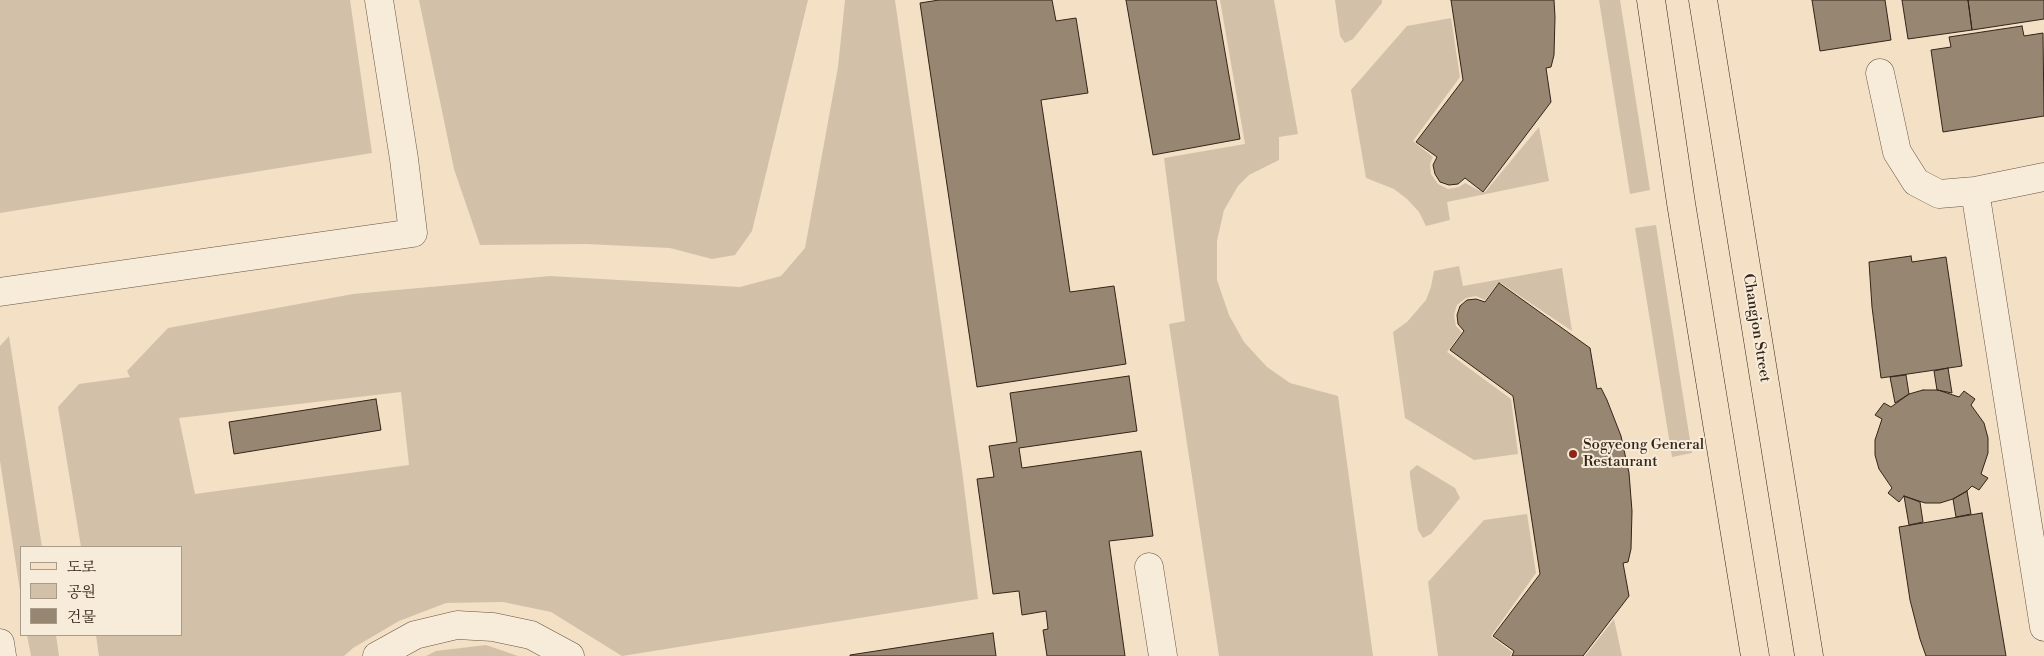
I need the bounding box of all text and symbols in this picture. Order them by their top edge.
street label: Changjon Street [1739,272,1773,384]
place label: Sogyeong General Restaurant [1583,436,1704,471]
marker: Sogyeong General Restaurant [1567,448,1579,460]
legend [20,546,182,636]
text: 도로 [67,558,96,577]
text: 공원 [67,583,96,602]
text: 건물 [67,608,96,627]

